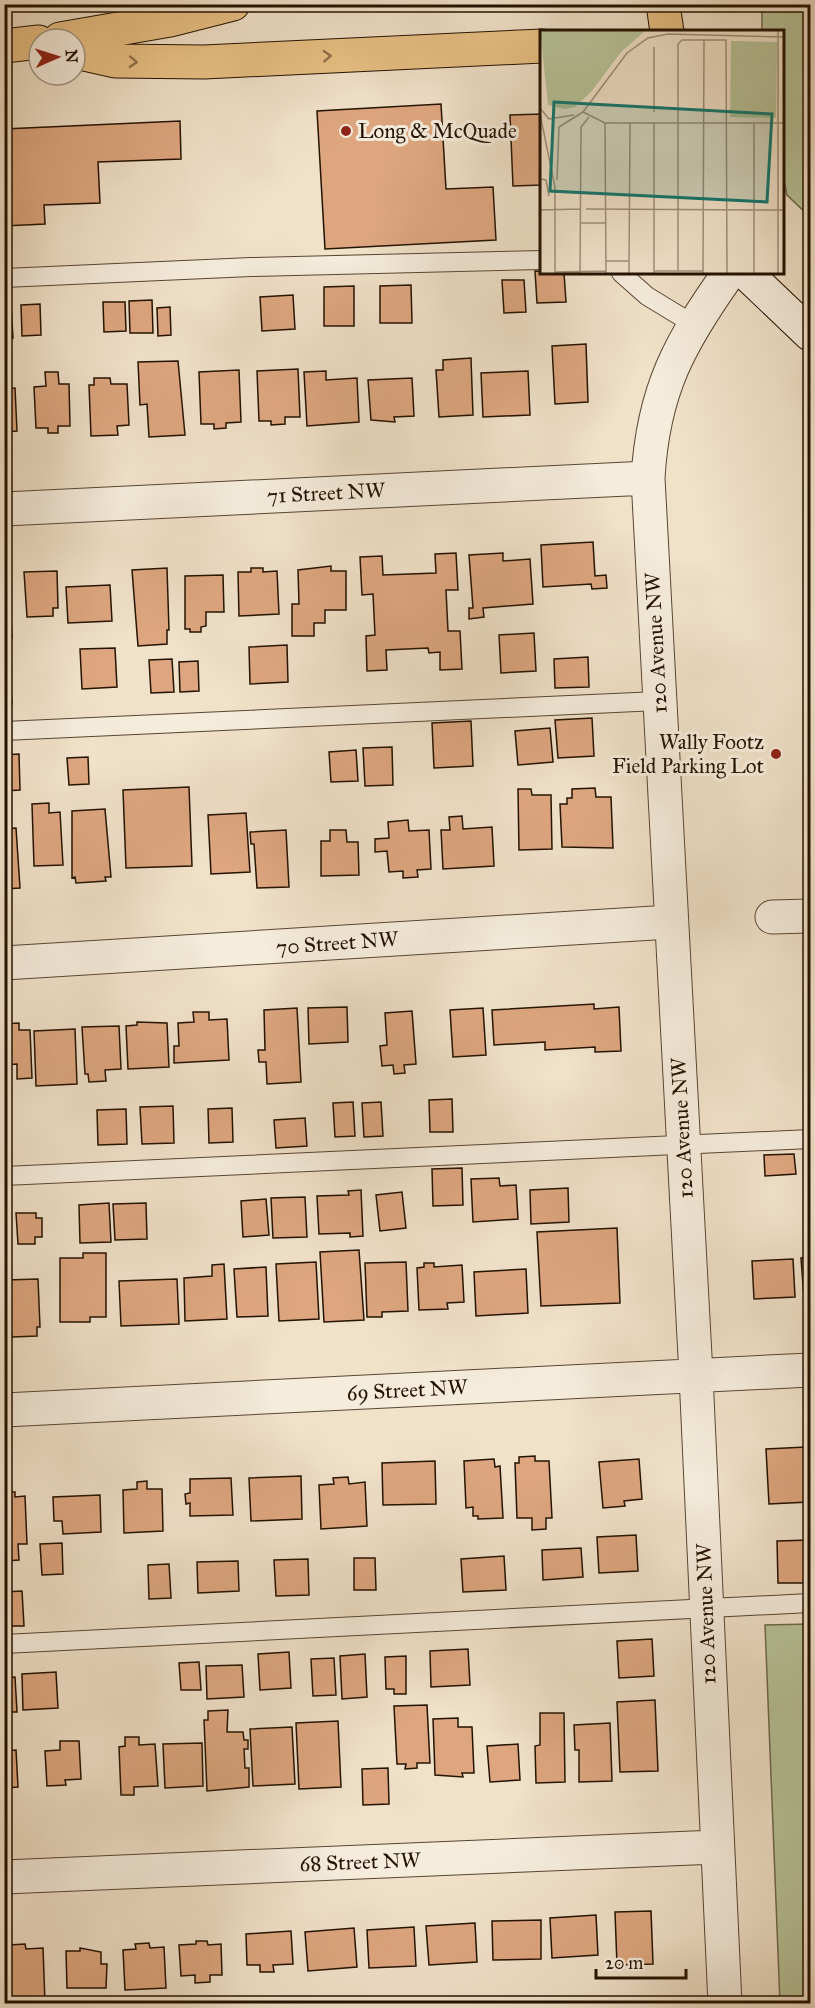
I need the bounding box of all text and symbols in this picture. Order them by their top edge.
north arrow [27,27,87,87]
inset map [540,30,785,274]
text: N [62,49,81,64]
one-way arrow [323,50,332,63]
one-way arrow [128,55,137,68]
place label: Long & McQuade [358,118,517,144]
marker: Long & McQuade [339,124,353,138]
street label: 71 Street NW [266,477,387,509]
street label: 120 Avenue NW [639,571,673,714]
place label: Wally Footz Field Parking Lot [612,729,765,779]
marker: Wally Footz Field Parking Lot [769,747,783,761]
street label: 70 Street NW [275,926,400,960]
street label: 120 Avenue NW [665,1056,699,1199]
street label: 69 Street NW [346,1374,469,1406]
street label: 120 Avenue NW [691,1542,721,1685]
street label: 68 Street NW [299,1847,422,1877]
scale bar [596,1942,686,1980]
text: 20 m [605,1952,643,1974]

